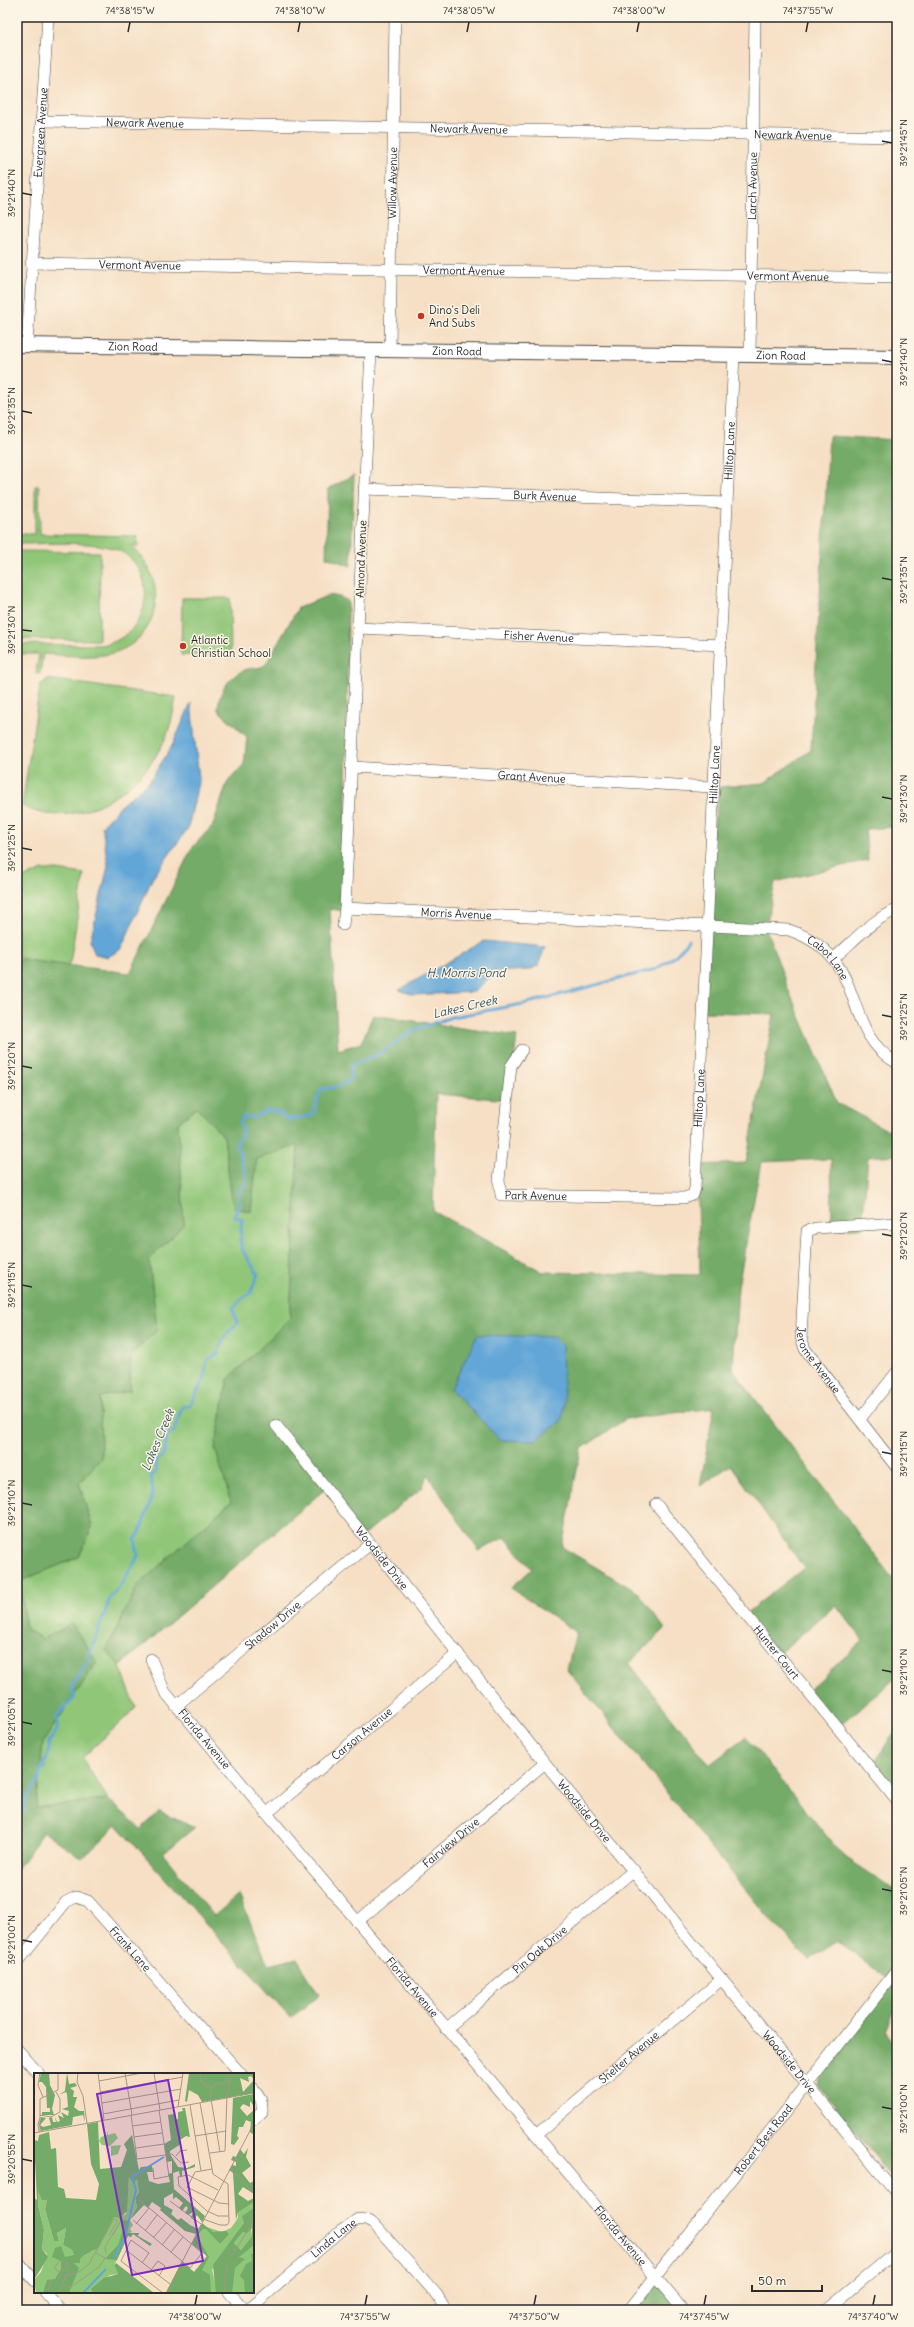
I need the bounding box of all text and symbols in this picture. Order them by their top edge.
text: 74°38'15"W [105,4,155,17]
text: 74°38'10"W [275,4,325,17]
text: 74°38'05"W [443,4,495,17]
text: 74°38'00"W [613,4,665,17]
text: 74°37'55"W [783,4,833,17]
street label: Evergreen Avenue [31,87,50,178]
street label: Newark Avenue [106,115,184,131]
text: 39°21'45"N [897,119,910,167]
street label: Newark Avenue [430,121,508,137]
street label: Newark Avenue [754,127,832,143]
street label: Willow Avenue [385,147,400,219]
street label: Larch Avenue [745,152,760,220]
text: 39°21'40"N [5,169,18,217]
street label: Vermont Avenue [99,257,181,273]
street label: Vermont Avenue [423,263,505,278]
street label: Vermont Avenue [747,268,829,284]
place label: Dino's Deli And Subs [429,303,480,330]
marker: Dino's Deli And Subs [416,311,426,321]
text: 39°21'40"N [897,338,910,386]
street label: Zion Road [108,339,158,354]
street label: Zion Road [432,344,482,358]
street label: Zion Road [756,348,806,363]
text: 39°21'35"N [5,387,18,435]
street label: Hilltop Lane [721,421,738,480]
street label: Burk Avenue [513,488,577,504]
street label: Almond Avenue [353,520,369,598]
text: 39°21'35"N [897,556,910,604]
text: 39°21'30"N [5,606,18,654]
street label: Fisher Avenue [503,628,574,645]
place label: Atlantic Christian School [191,633,271,660]
marker: Atlantic Christian School [178,641,188,651]
street label: Hilltop Lane [706,745,723,804]
street label: Grant Avenue [497,768,566,786]
text: 39°21'30"N [897,775,910,823]
text: 39°21'25"N [5,824,18,872]
street label: Morris Avenue [420,905,492,922]
street label: Cabot Lane [804,932,852,982]
water label: H. Morris Pond [427,965,507,980]
water label: Lakes Creek [431,992,499,1021]
text: 39°21'25"N [897,993,910,1041]
text: 39°21'20"N [5,1042,18,1090]
street label: Hilltop Lane [691,1068,708,1128]
street label: Park Avenue [505,1188,567,1203]
text: 39°21'20"N [897,1212,910,1260]
text: 39°21'15"N [5,1262,18,1308]
street label: Jerome Avenue [794,1326,844,1396]
water label: Lakes Creek [138,1406,178,1473]
text: 39°21'15"N [897,1431,910,1477]
text: 39°21'10"N [5,1480,18,1527]
street label: Woodside Drive [352,1524,411,1593]
street label: Shadow Drive [242,1598,304,1653]
street label: Hunter Court [750,1623,803,1682]
text: 39°21'10"N [897,1649,910,1696]
text: 39°21'05"N [5,1698,18,1746]
street label: Carson Avenue [329,1704,395,1763]
street label: Florida Avenue [175,1706,234,1772]
street label: Woodside Drive [554,1777,614,1845]
street label: Fairview Drive [420,1815,482,1871]
text: 39°21'05"N [897,1867,910,1915]
text: 39°21'00"N [5,1915,18,1965]
street label: Pin Oak Drive [510,1922,570,1977]
street label: Frank Lane [107,1923,154,1974]
street label: Florida Avenue [383,1954,442,2020]
street label: Shelter Avenue [596,2028,662,2087]
street label: Woodside Drive [759,2028,819,2096]
inset map [34,2073,254,2293]
text: 39°21'00"N [897,2084,910,2134]
street label: Robert Best Road [731,2101,796,2178]
text: 39°20'55"N [5,2134,18,2184]
street label: Florida Avenue [591,2203,650,2268]
street label: Linda Lane [308,2215,359,2261]
scale bar [752,2267,822,2293]
text: 50 m [758,2273,787,2288]
text: 74°38'00"W [169,2310,221,2323]
text: 74°37'55"W [340,2310,390,2323]
text: 74°37'50"W [508,2310,560,2323]
text: 74°37'45"W [679,2310,729,2323]
text: 74°37'40"W [848,2310,898,2323]

